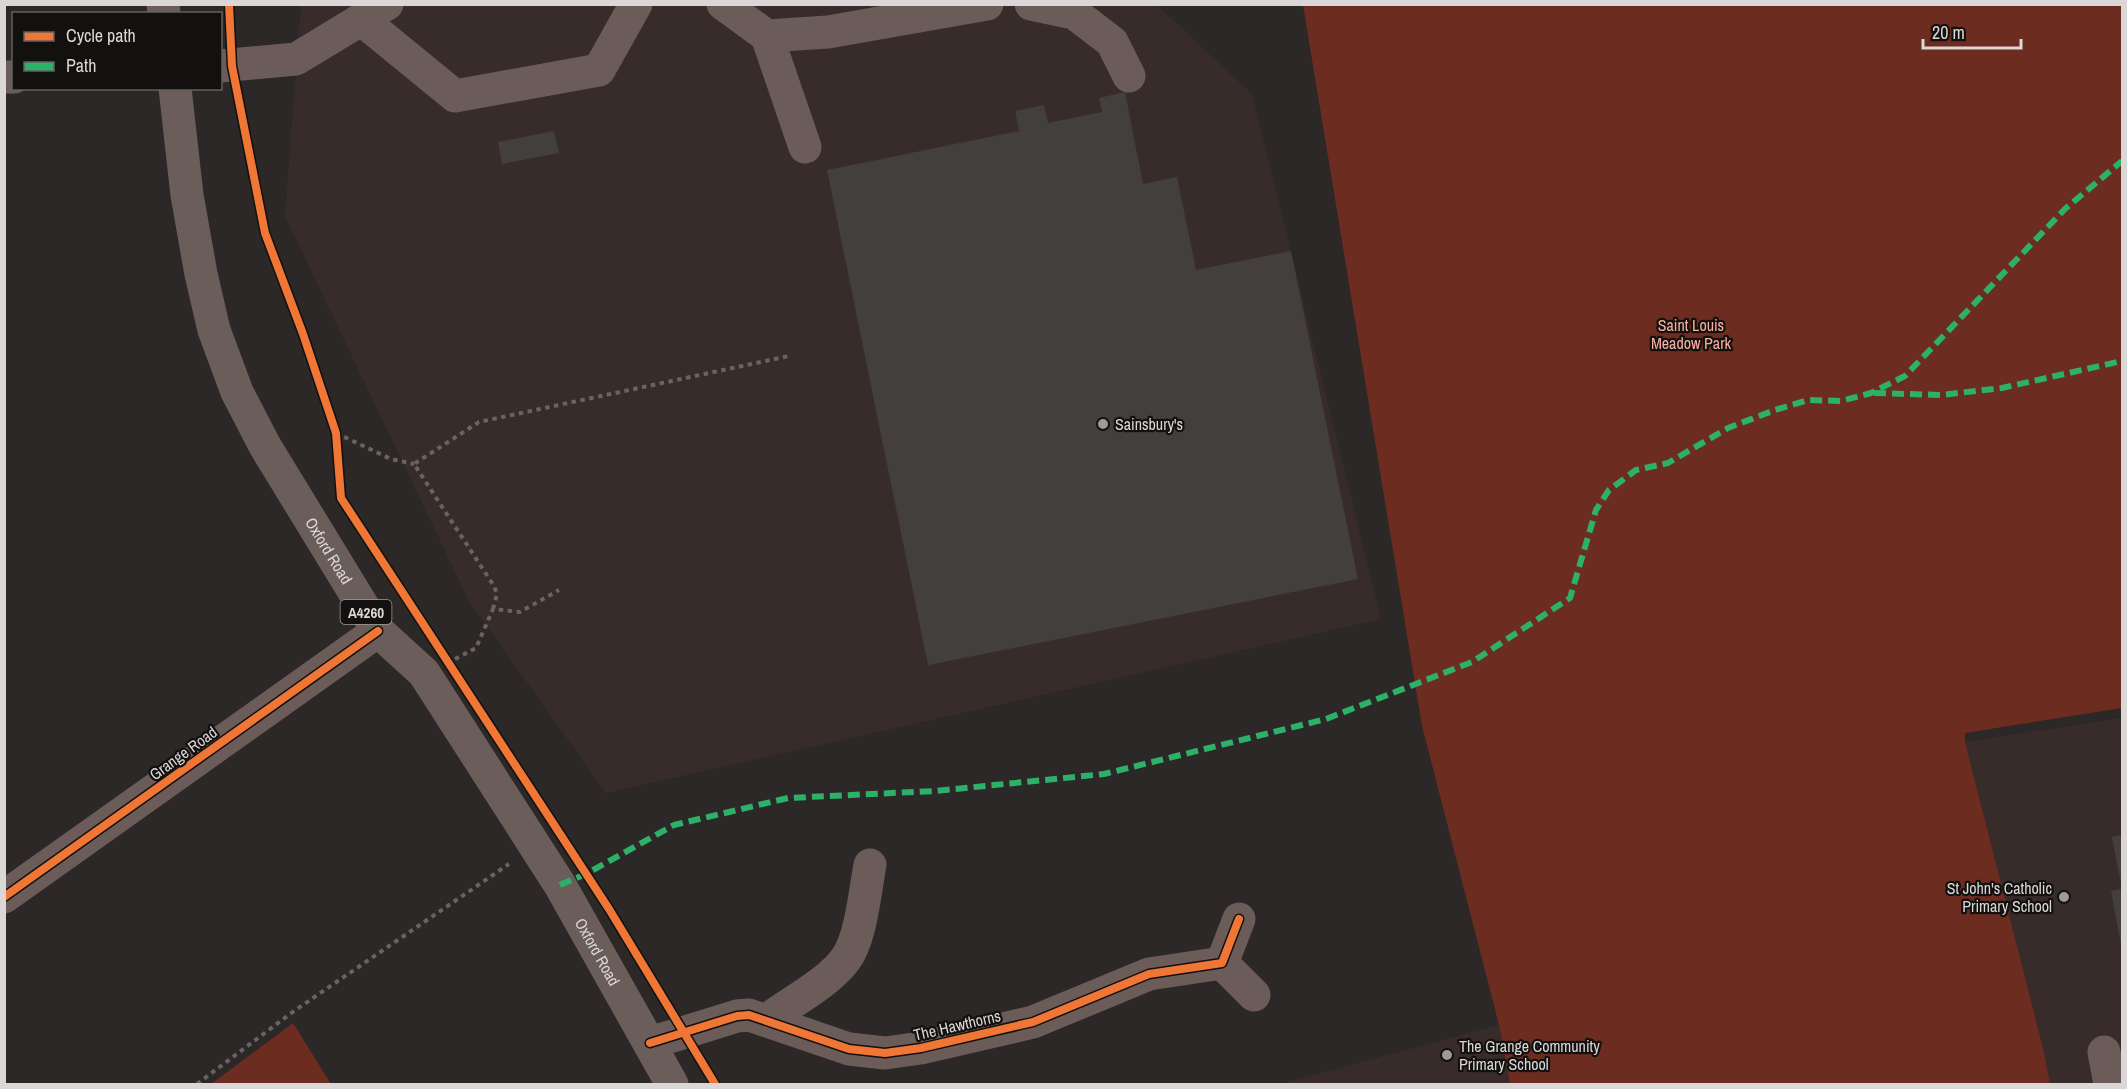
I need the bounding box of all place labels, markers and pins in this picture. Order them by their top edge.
place label: Sainsbury's [1115,413,1183,435]
marker: Sainsbury's [1096,417,1110,431]
place label: St John's Catholic Primary School [1947,877,2052,917]
marker: St John's Catholic Primary School [2057,890,2071,904]
place label: The Grange Community Primary School [1459,1035,1600,1075]
marker: The Grange Community Primary School [1440,1048,1454,1062]

